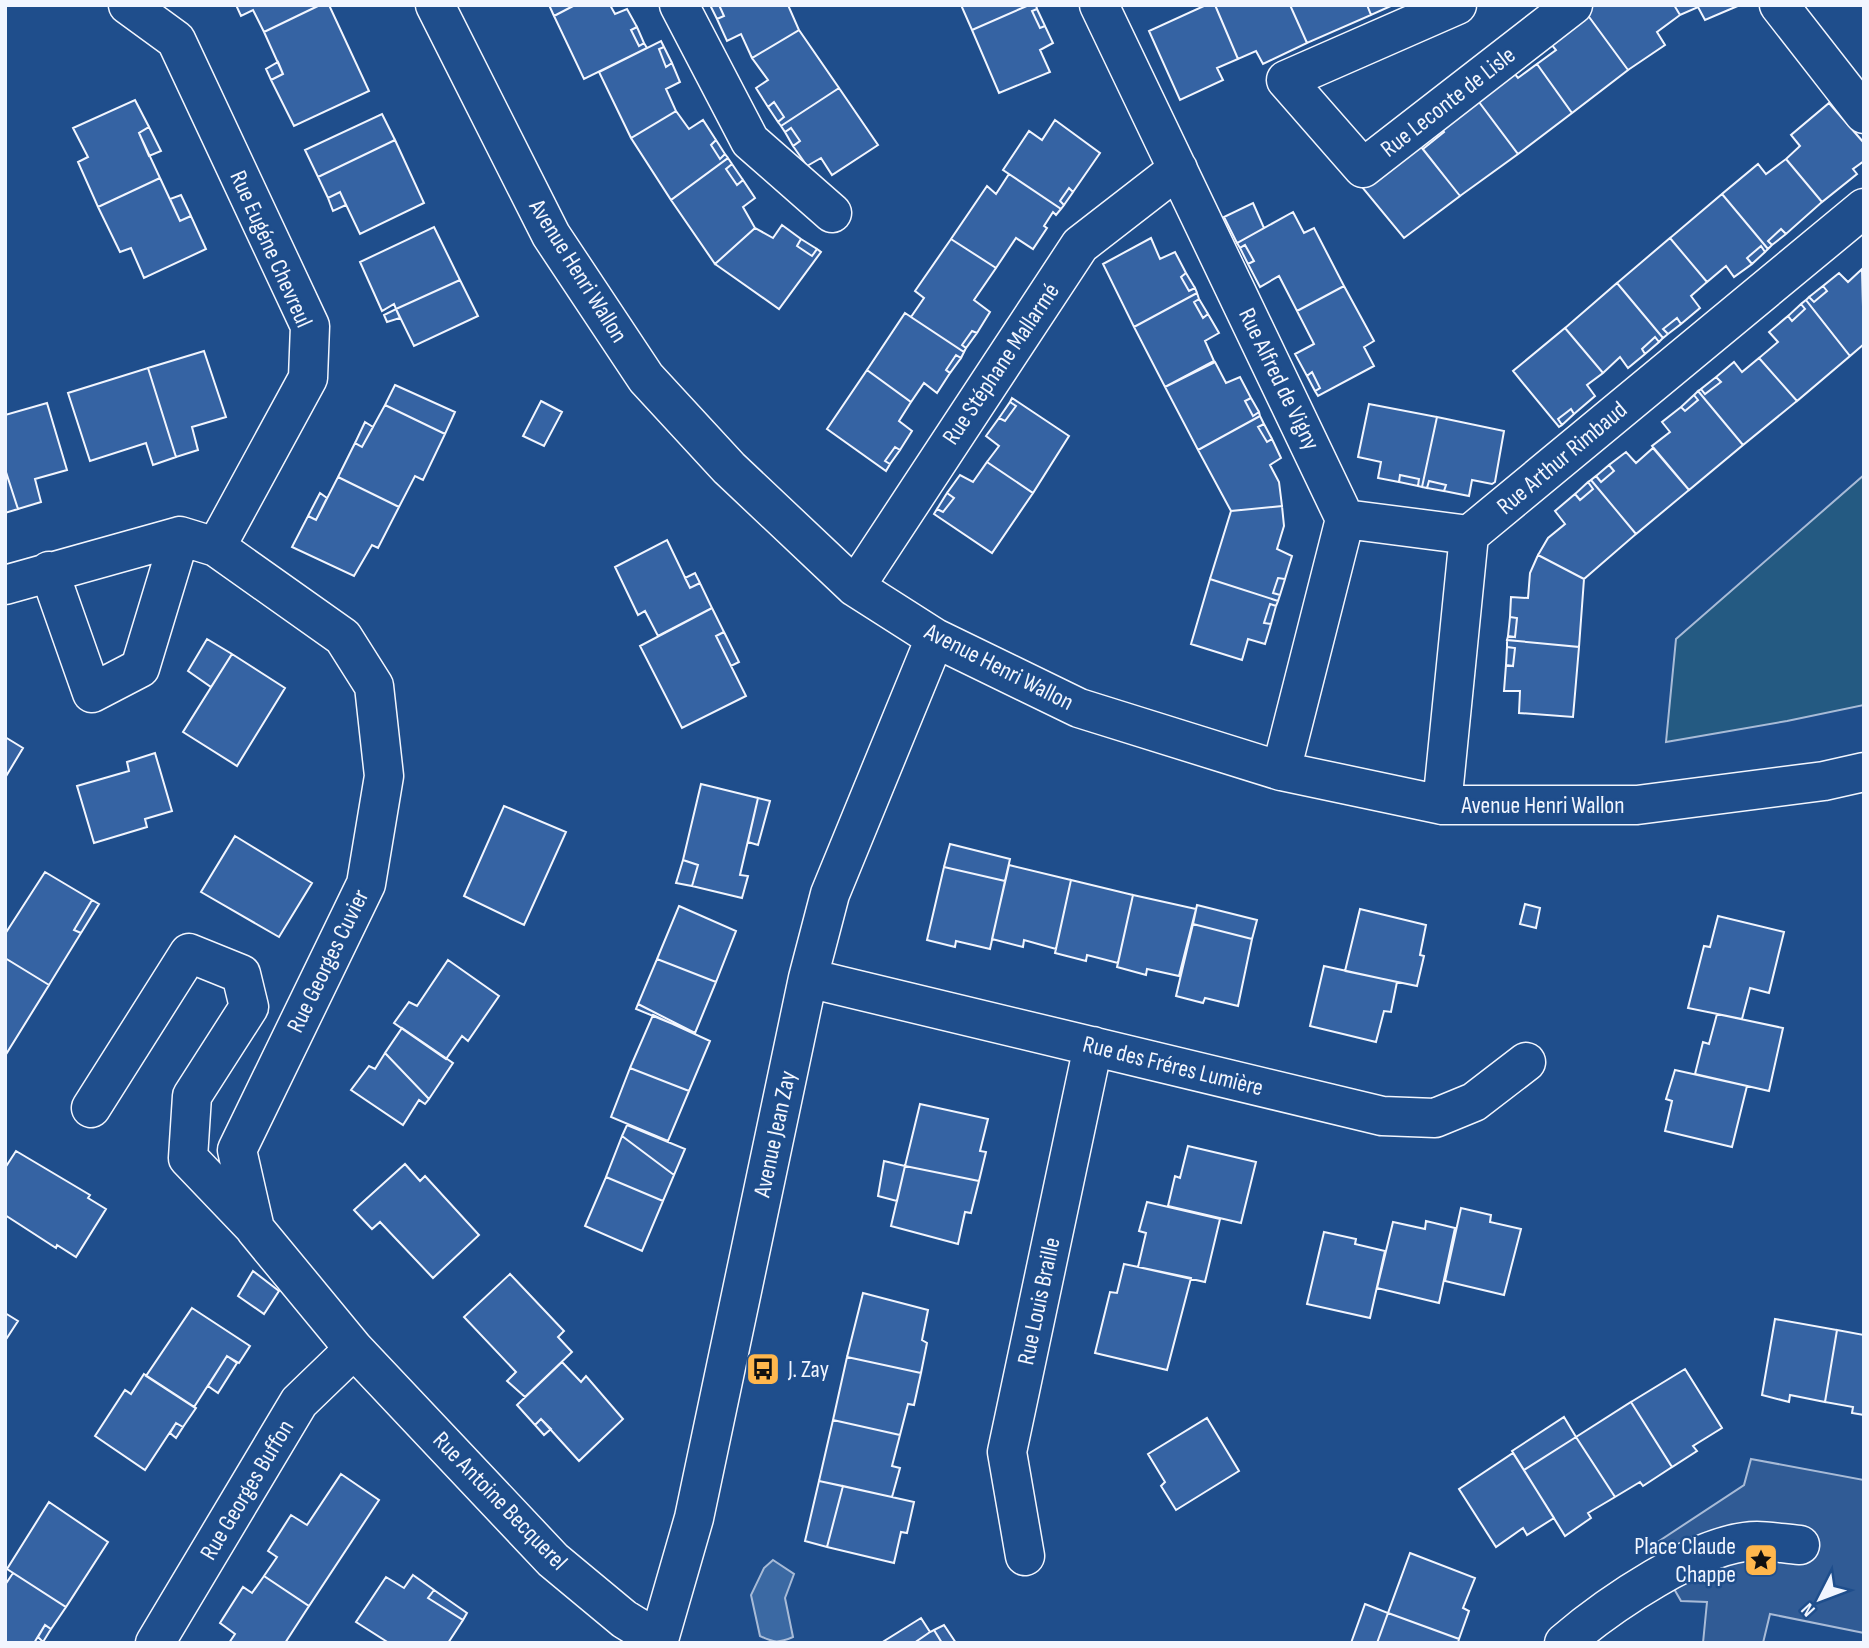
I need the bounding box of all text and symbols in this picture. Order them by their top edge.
street label: Rue Leconte de Lisle [1375,40,1521,164]
street label: Rue Eugéne Chevreul [223,166,319,332]
street label: Avenue Henri Wallon [522,193,634,348]
street label: Rue Stéphane Mallarmé [936,278,1066,450]
street label: Rue Alfred de Vigny [1232,303,1326,455]
street label: Rue Arthur Rimbaud [1491,395,1633,521]
street label: Avenue Henri Wallon [919,617,1078,717]
street label: Avenue Henri Wallon [1460,791,1625,820]
street label: Rue Georges Cuvier [281,884,375,1037]
street label: Rue des Fréres Lumière [1080,1030,1266,1102]
street label: Avenue Jean Zay [747,1068,803,1201]
street label: Rue Louis Braille [1011,1235,1067,1367]
bus stop icon: J. Zay [744,1350,782,1388]
place label: J. Zay [787,1355,829,1384]
street label: Rue Georges Buffon [194,1415,300,1565]
street label: Rue Antoine Becquerel [427,1426,573,1576]
place label: Place Claude Chappe [1634,1532,1736,1589]
place icon: Place Claude Chappe [1742,1541,1780,1579]
north arrow [1785,1564,1855,1634]
text: N [1797,1598,1820,1621]

